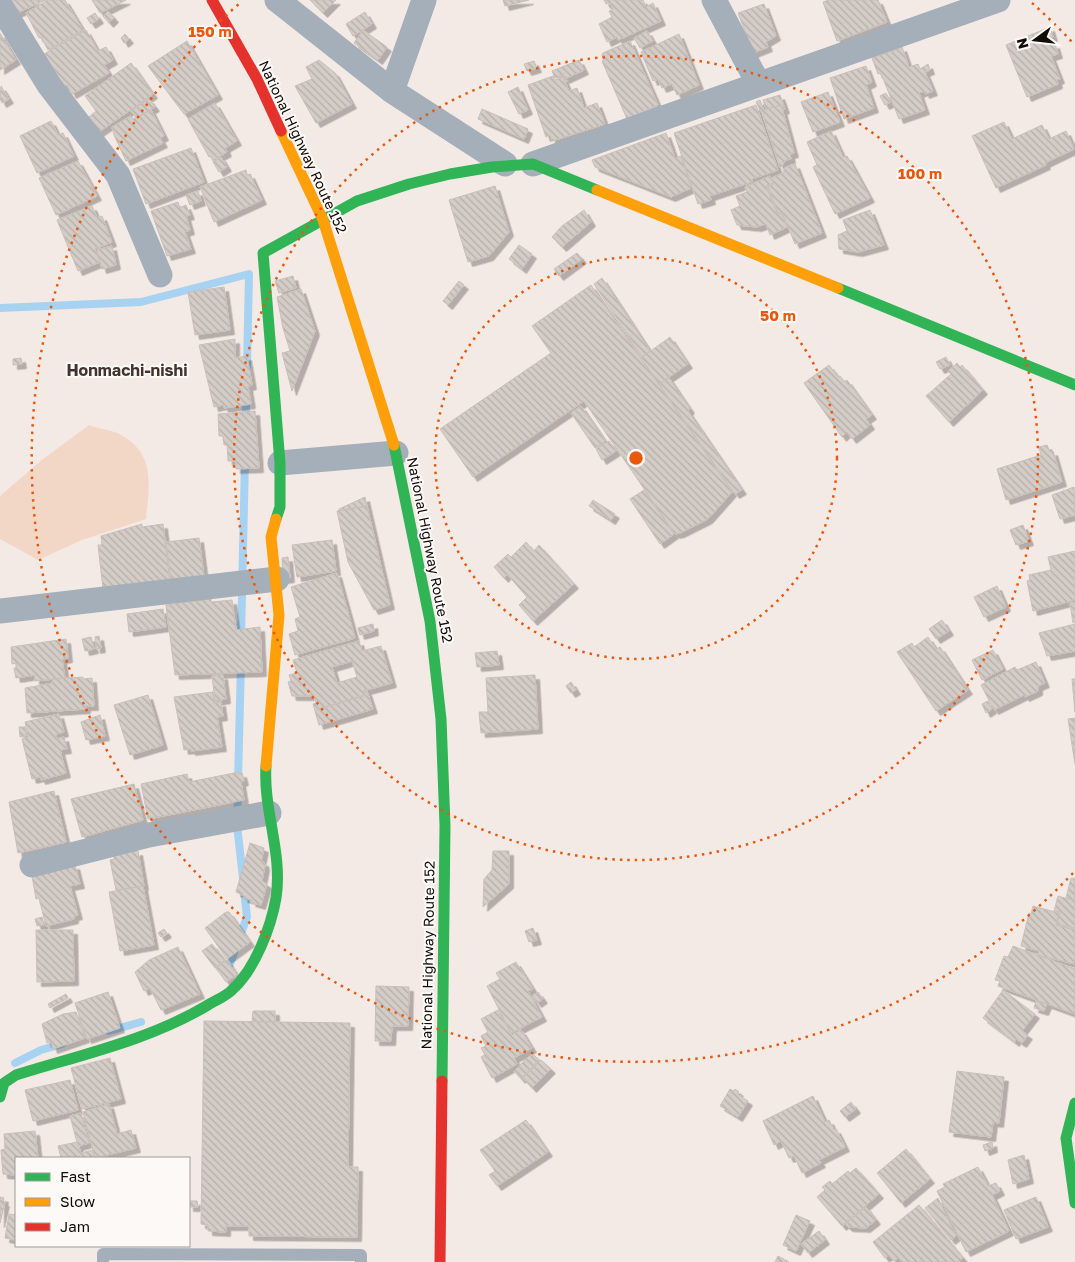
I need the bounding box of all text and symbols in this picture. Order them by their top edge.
north arrow [1010,15,1060,65]
text: 150 m [188,22,232,40]
text: N [1012,36,1032,51]
street label: National Highway Route 152 [256,58,351,236]
text: 100 m [898,164,942,182]
text: 50 m [760,306,796,324]
district label: Honmachi-nishi [66,360,188,380]
centre of rings [627,449,645,467]
street label: National Highway Route 152 [404,456,457,644]
street label: National Highway Route 152 [417,861,438,1049]
legend [15,1157,190,1247]
text: Fast [60,1167,91,1185]
text: Slow [60,1192,95,1210]
text: Jam [60,1217,90,1235]

